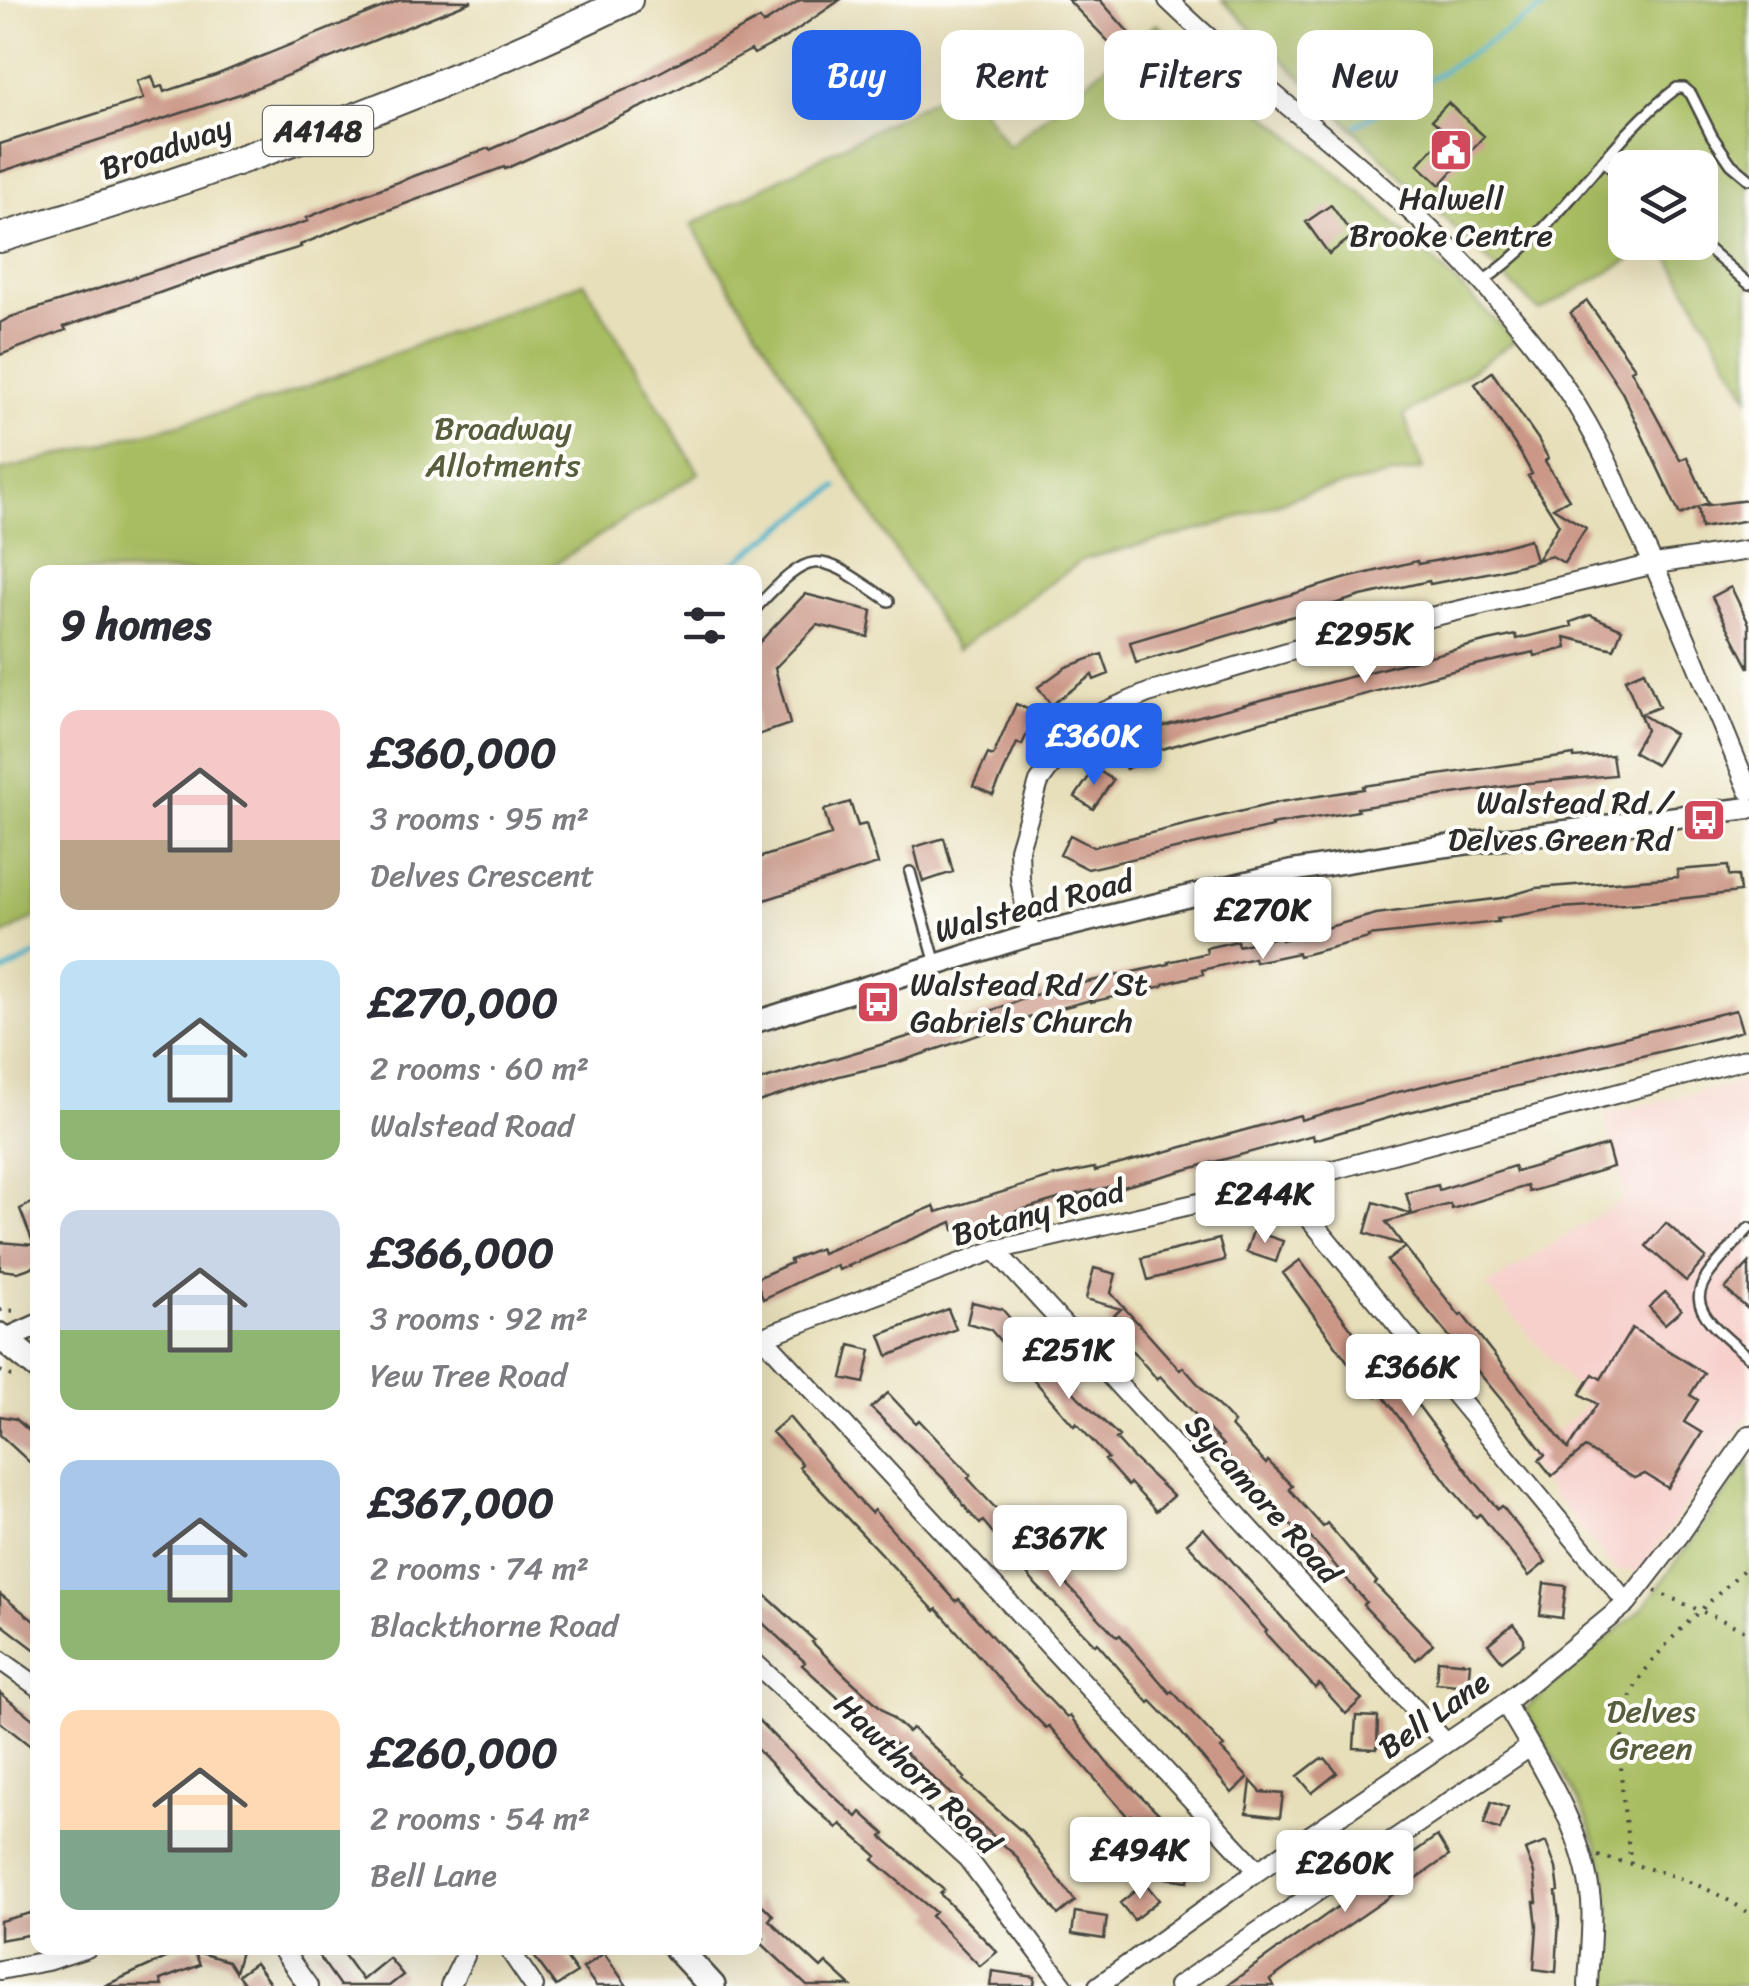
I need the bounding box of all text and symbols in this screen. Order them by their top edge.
chip: Buy [792,30,921,120]
chip: Rent [941,30,1084,120]
chip: Filters [1104,30,1277,120]
chip: New [1297,30,1433,120]
street label: Broadway [92,99,241,197]
road number: A4148 [263,106,373,156]
public building icon: Halwell Brooke Centre [1428,127,1474,173]
map controls [1608,150,1718,260]
button: layers [1608,150,1718,260]
place label: Halwell Brooke Centre [1349,170,1553,264]
park label: Broadway Allotments [425,400,580,494]
text: 9 homes [60,588,211,662]
icon: filters [677,598,732,653]
pin: £295K [1295,601,1435,686]
text: £295K [1318,605,1412,662]
pin: £360K [1024,703,1164,788]
text: £360K [1048,707,1140,764]
text: £360,000 [370,716,557,790]
icon: home [140,750,260,870]
place label: Walstead Rd / Delves Green Rd [1448,774,1676,868]
text: 3 rooms · 95 m² [370,790,589,847]
bus stop icon: Walstead Rd / Delves Green Rd [1681,797,1727,843]
text: Delves Crescent [370,847,594,904]
street label: Walstead Road [928,852,1142,960]
pin: £270K [1193,877,1333,962]
text: £270K [1216,881,1310,938]
place label: Walstead Rd / St Gabriels Church [910,956,1148,1050]
text: £270,000 [370,966,558,1040]
bus stop icon: Walstead Rd / St Gabriels Church [855,979,901,1025]
icon: home [140,1000,260,1120]
text: 2 rooms · 60 m² [370,1040,589,1097]
text: Walstead Road [370,1097,574,1154]
pin: £244K [1195,1161,1335,1246]
street label: Botany Road [945,1162,1133,1263]
text: £244K [1218,1165,1312,1222]
text: £366,000 [370,1216,554,1290]
icon: home [140,1250,260,1370]
text: 3 rooms · 92 m² [370,1290,588,1347]
pin: £251K [999,1317,1139,1402]
text: £251K [1025,1321,1113,1378]
pin: £366K [1343,1334,1483,1419]
text: £366K [1368,1338,1458,1395]
text: Yew Tree Road [370,1347,567,1404]
street label: Sycamore Road [1170,1400,1358,1600]
text: £367,000 [370,1466,554,1540]
icon: home [140,1500,260,1620]
pin: £367K [990,1505,1130,1590]
text: £367K [1015,1509,1105,1566]
text: 2 rooms · 74 m² [370,1540,589,1597]
text: Blackthorne Road [370,1597,618,1654]
street label: Bell Lane [1366,1655,1502,1775]
street label: Hawthorn Road [820,1679,1016,1871]
park label: Delves Green [1606,1683,1696,1777]
text: £260,000 [370,1716,558,1790]
icon: home [140,1750,260,1870]
text: 2 rooms · 54 m² [370,1790,590,1847]
pin: £494K [1070,1817,1210,1902]
text: £494K [1092,1821,1188,1878]
pin: £260K [1275,1830,1415,1915]
text: £260K [1298,1834,1392,1891]
text: Bell Lane [370,1847,497,1904]

